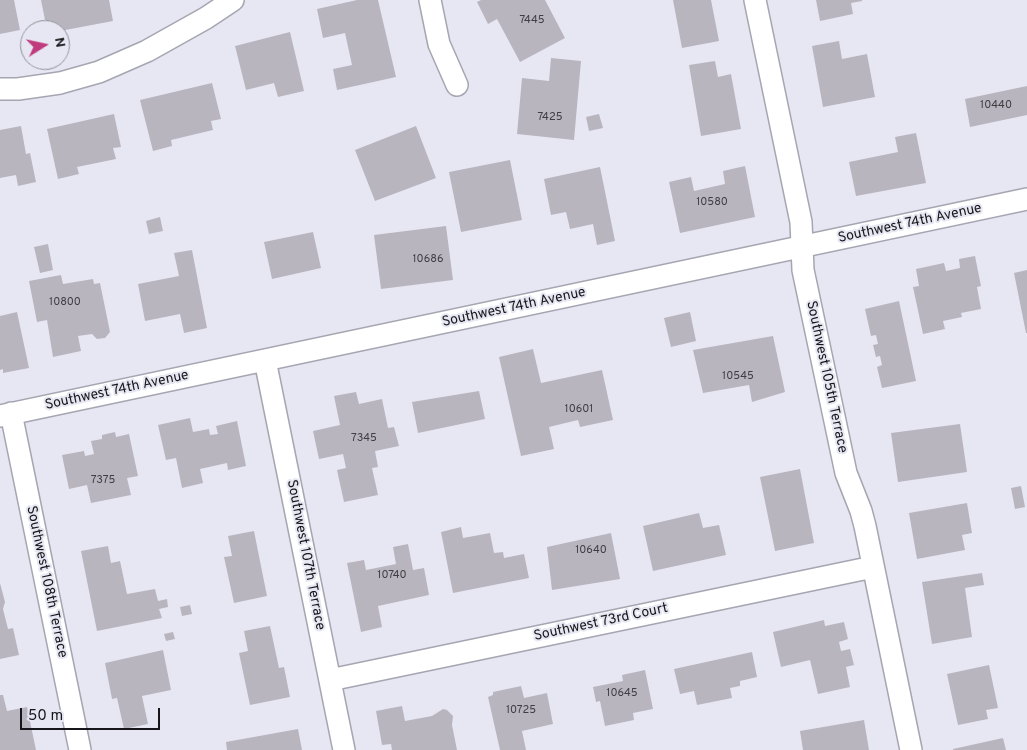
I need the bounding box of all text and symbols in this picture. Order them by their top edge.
house number: 7445 [519,14,545,28]
north arrow [20,20,70,70]
text: N [50,36,69,49]
house number: 10440 [980,99,1012,113]
house number: 7425 [537,111,563,125]
house number: 10580 [696,196,728,210]
street label: Southwest 74th Avenue [837,201,983,247]
house number: 10686 [412,253,444,267]
street label: Southwest 74th Avenue [441,285,587,331]
house number: 10800 [49,296,81,310]
street label: Southwest 105th Terrace [802,299,850,455]
street label: Southwest 74th Avenue [44,368,190,414]
house number: 10545 [722,370,754,384]
house number: 10601 [565,403,593,417]
house number: 7345 [351,432,377,446]
house number: 7375 [91,474,115,488]
street label: Southwest 107th Terrace [282,478,328,632]
street label: Southwest 108th Terrace [22,505,70,659]
house number: 10640 [575,544,607,558]
house number: 10740 [377,569,407,583]
street label: Southwest 73rd Court [532,601,670,645]
house number: 10645 [606,687,638,701]
scale bar [22,698,162,730]
house number: 10725 [506,704,536,718]
text: 50 m [28,707,63,726]

